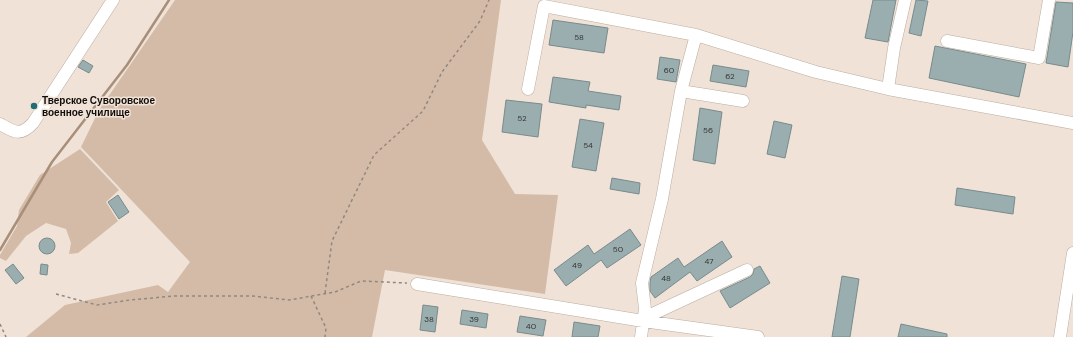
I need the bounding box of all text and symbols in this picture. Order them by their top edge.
house number: 58 [574,32,584,42]
house number: 60 [664,65,675,75]
house number: 62 [725,71,735,81]
place label: Тверское Суворовское военное училище [42,94,155,119]
marker: Тверское Суворовское военное училище [29,101,39,111]
house number: 52 [517,113,527,123]
house number: 56 [703,125,713,135]
house number: 54 [583,140,593,150]
house number: 50 [613,244,624,254]
house number: 47 [704,256,714,266]
house number: 49 [572,260,582,270]
house number: 48 [661,273,671,283]
house number: 38 [424,314,434,324]
house number: 39 [469,314,479,324]
house number: 40 [526,321,537,331]

